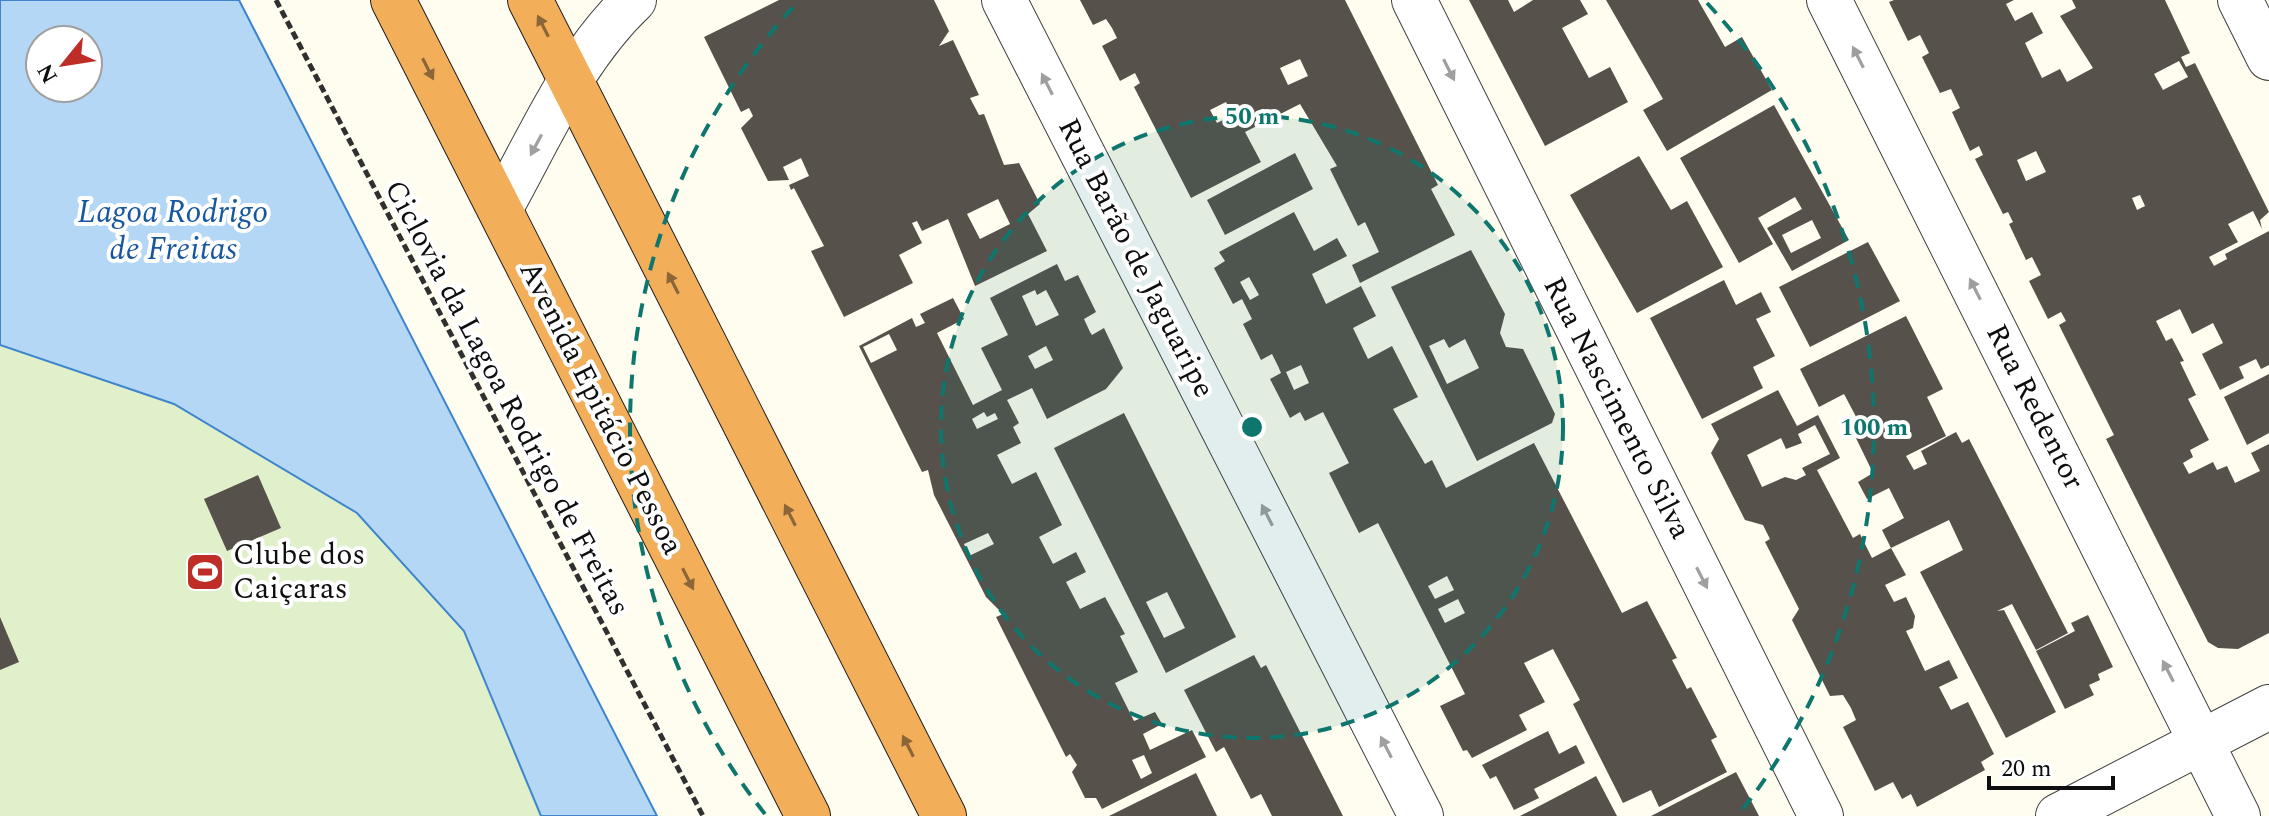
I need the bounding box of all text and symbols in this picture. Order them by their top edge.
one-way arrow [537,14,550,37]
north arrow [24,24,104,104]
one-way arrow [1851,45,1865,68]
text: N [29,57,67,89]
one-way arrow [422,58,435,81]
one-way arrow [1442,58,1455,81]
one-way arrow [1040,73,1053,96]
text: 50 m [1225,99,1280,135]
street label: Rua Barão de Jaguaripe [1045,110,1227,406]
one-way arrow [529,133,543,156]
street label: Ciclovia da Lagoa Rodrigo de Freitas [372,172,642,624]
water label: Lagoa Rodrigo de Freitas [78,188,268,274]
street label: Avenida Epitácio Pessoa [507,253,695,563]
street label: Rua Nascimento Silva [1531,269,1703,548]
one-way arrow [666,271,679,294]
one-way arrow [1969,278,1982,301]
street label: Rua Redentor [1973,316,2097,498]
text: 100 m [1840,410,1908,446]
centre of rings [1238,413,1266,441]
one-way arrow [784,503,797,526]
one-way arrow [1261,503,1274,526]
place label: Clube dos Caiçaras [233,532,365,612]
sports icon: Clube dos Caiçaras [184,551,226,593]
one-way arrow [681,567,694,590]
one-way arrow [1695,567,1709,590]
one-way arrow [2162,660,2175,683]
one-way arrow [902,735,915,758]
one-way arrow [1379,735,1392,758]
scale bar [1989,740,2113,790]
text: 20 m [2001,751,2052,787]

